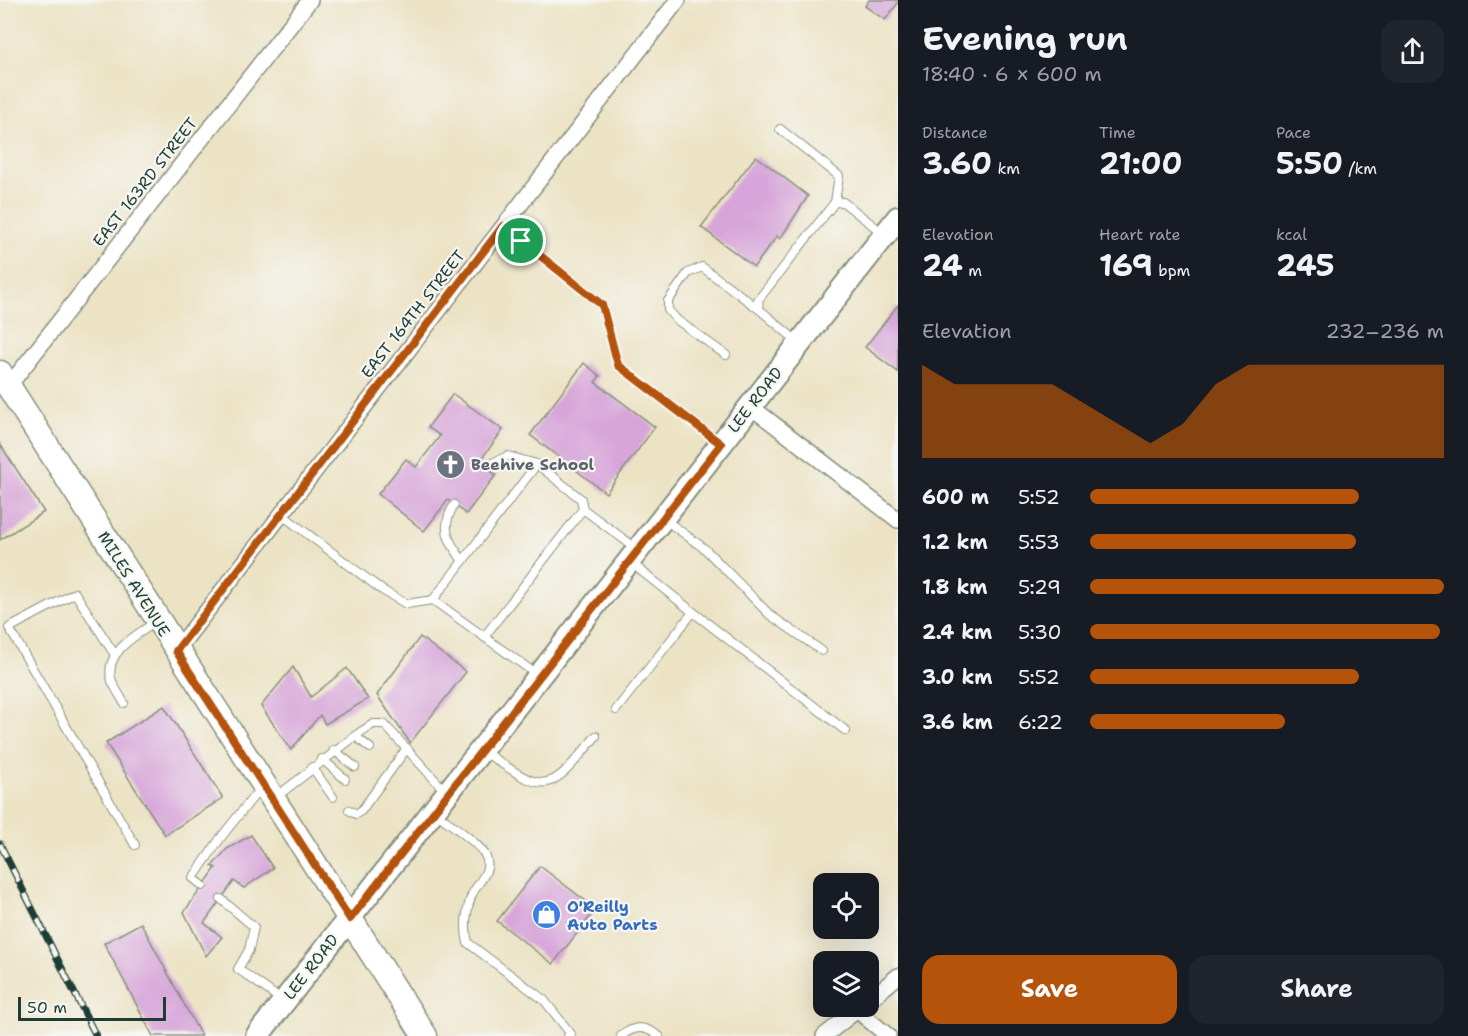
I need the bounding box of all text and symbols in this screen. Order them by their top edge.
text: Evening run [922,16,1128,61]
button: share [1381,20,1444,83]
text: 18:40 · 6 × 600 m [922,61,1102,87]
street label: EAST 163RD STREET [88,113,202,251]
text: Distance [922,122,988,143]
text: Time [1099,122,1136,143]
text: Pace [1276,122,1311,143]
text: 3.60 [922,143,992,184]
text: 21:00 [1099,143,1182,184]
text: 5:50 [1276,143,1343,184]
text: km [992,158,1020,179]
text: /km [1343,158,1377,179]
pin [495,215,546,266]
icon: arrive [504,224,537,257]
text: Elevation [922,224,994,245]
text: Heart rate [1099,224,1181,245]
text: kcal [1276,224,1307,245]
street label: EAST 164TH STREET [356,245,470,382]
text: 24 [922,245,963,286]
text: 169 [1099,245,1153,286]
text: 245 [1276,245,1335,286]
text: m [963,260,982,281]
text: bpm [1153,260,1190,281]
text: Elevation [922,318,1012,344]
text: 232–236 m [1326,318,1444,344]
street label: LEE ROAD [723,363,787,437]
church icon: Beehive School [434,448,466,480]
place label: Beehive School [471,454,595,475]
text: 600 m [922,484,989,510]
text: 5:52 [1018,484,1060,510]
street label: MILES AVENUE [93,527,175,641]
text: 1.2 km [922,529,988,555]
text: 5:53 [1018,529,1060,555]
text: 1.8 km [922,574,988,600]
text: 5:29 [1018,574,1061,600]
text: 2.4 km [922,619,992,645]
text: 5:30 [1018,619,1062,645]
text: 3.0 km [922,664,993,690]
text: 5:52 [1018,664,1060,690]
text: 3.6 km [922,709,993,735]
text: 6:22 [1018,709,1063,735]
map controls [813,873,879,1017]
button: locate [813,873,879,939]
place label: O'Reilly Auto Parts [567,896,658,935]
shop icon: O'Reilly Auto Parts [530,899,562,931]
street label: LEE ROAD [279,930,343,1004]
button: layers [813,951,879,1017]
button: Save [922,955,1177,1024]
button: Share [1189,955,1444,1024]
scale bar [18,994,166,1022]
text: 50 m [27,997,67,1018]

